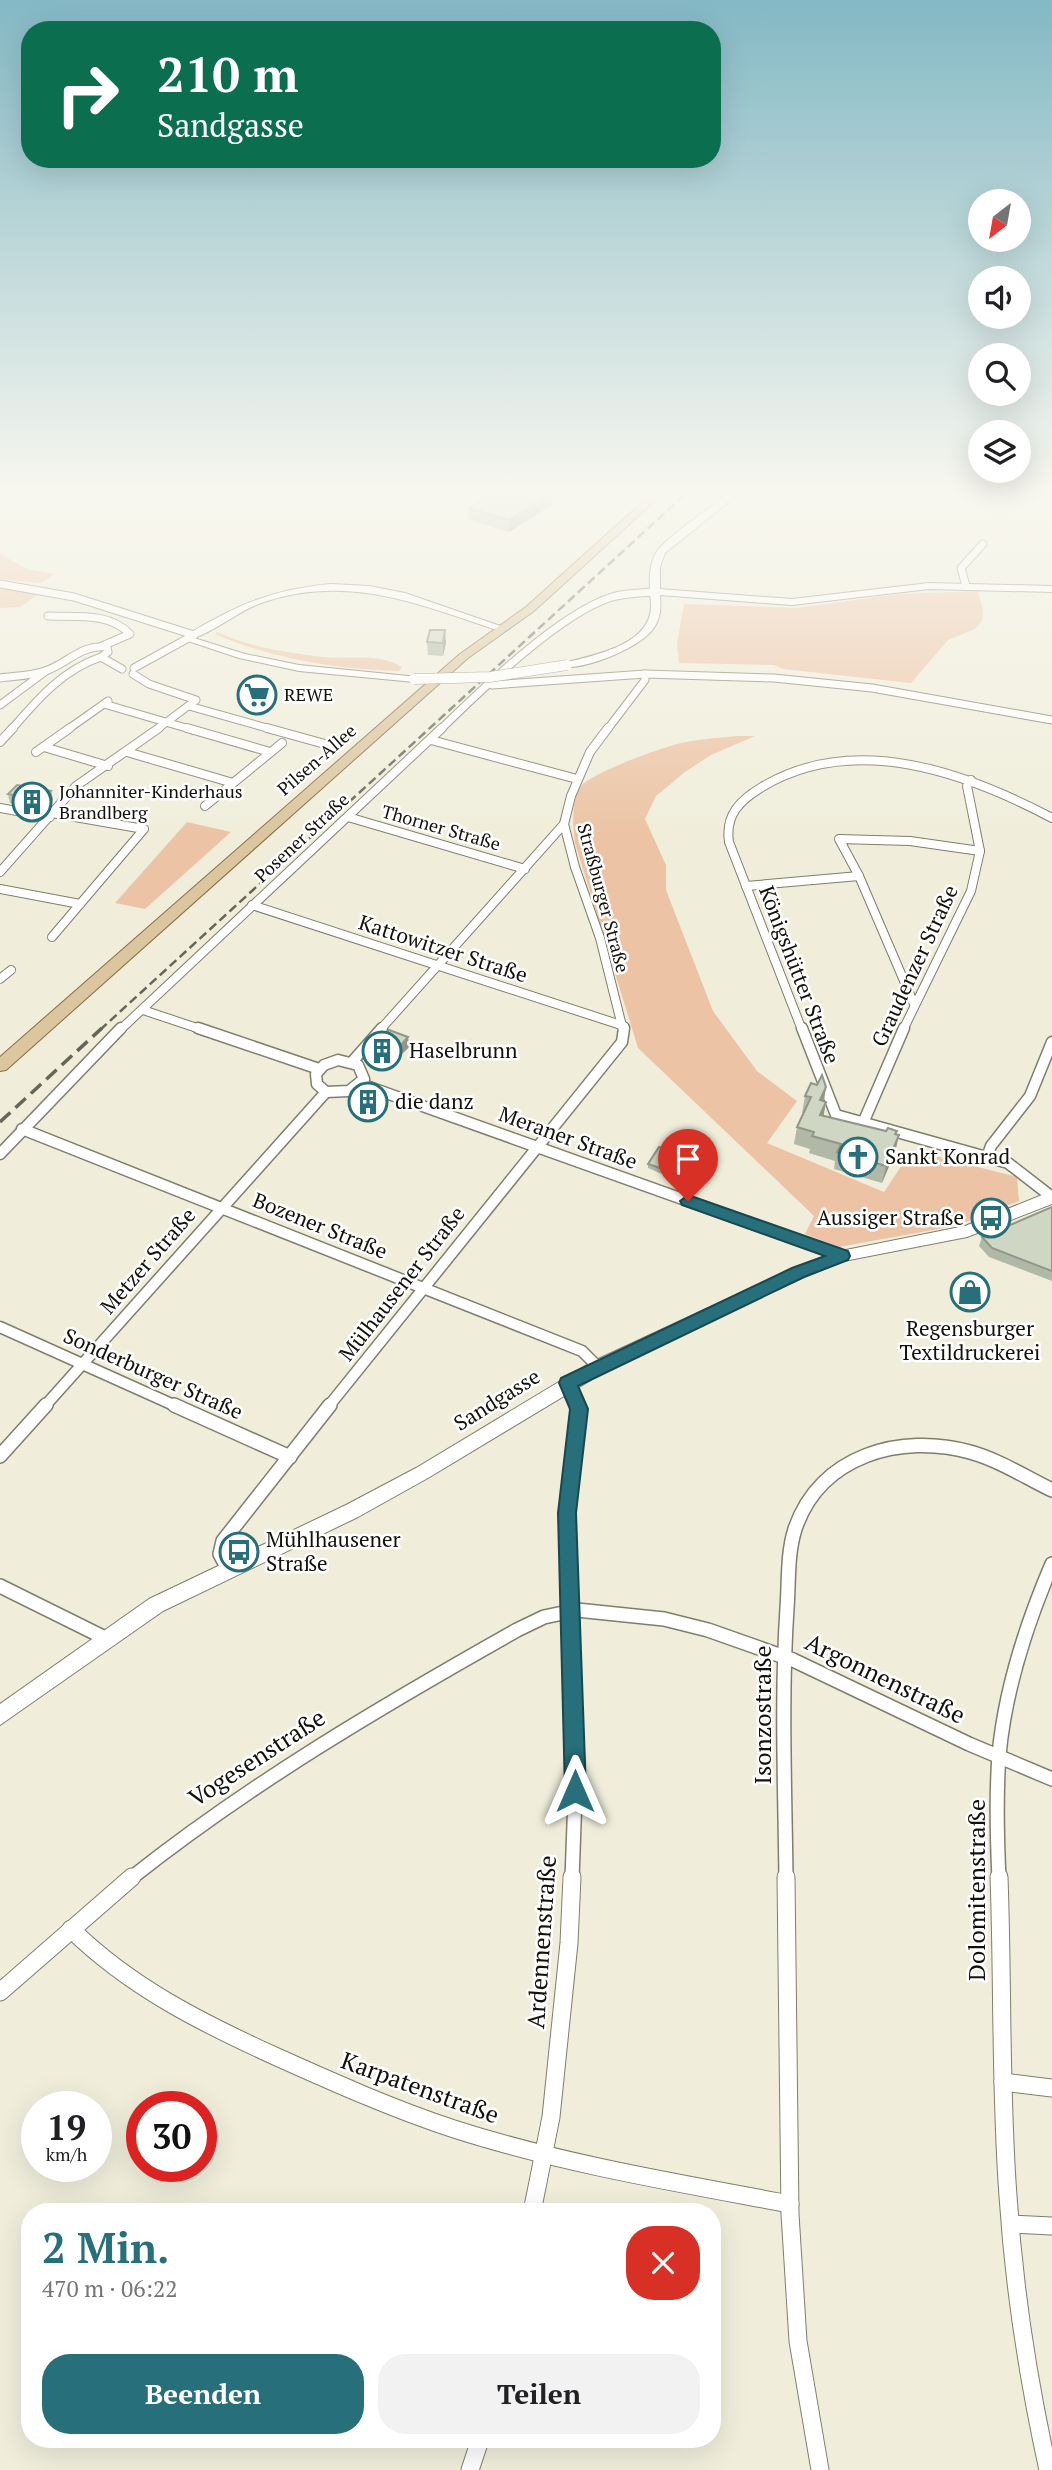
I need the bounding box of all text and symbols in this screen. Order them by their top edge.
text: 210 m [157,41,299,106]
icon: right [42,49,133,140]
text: Sandgasse [157,104,304,146]
north arrow [968,189,1031,252]
map controls [968,189,1031,483]
button: sound [968,266,1031,329]
button: search [968,343,1031,406]
button: layers [968,420,1031,483]
supermarket icon: REWE [236,674,278,716]
place label: REWE [284,682,333,706]
street label: Pilsen-Allee [272,718,361,800]
place label: Johanniter-Kinderhaus Brandlberg [59,779,243,824]
building icon: Johanniter-Kinderhaus Brandlberg [11,781,53,823]
street label: Posener Straße [249,787,354,887]
street label: Thorner Straße [379,799,503,855]
street label: Straßburger Straße [573,820,635,975]
street label: Graudenzer Straße [864,880,964,1051]
street label: Königshütter Straße [753,882,847,1068]
street label: Kattowitzer Straße [355,908,531,989]
building icon: Haselbrunn [361,1030,403,1072]
place label: Haselbrunn [409,1036,518,1064]
building icon: die danz [347,1081,389,1123]
place label: die danz [395,1087,474,1115]
street label: Meraner Straße [495,1099,641,1175]
pin [658,1129,718,1201]
church icon: Sankt Konrad [837,1136,879,1178]
icon: arrive [669,1140,707,1178]
place label: Sankt Konrad [885,1142,1010,1170]
street label: Bozener Straße [249,1185,392,1265]
bus stop icon: Aussiger Straße [970,1197,1012,1239]
street label: Mülhausener Straße [332,1200,470,1367]
street label: Metzer Straße [93,1201,201,1319]
place label: Aussiger Straße [817,1203,964,1231]
shop icon: Regensburger Textildruckerei [949,1271,991,1313]
place label: Regensburger Textildruckerei [900,1314,1040,1366]
street label: Sonderburger Straße [59,1321,248,1425]
street label: Sandgasse [448,1362,545,1437]
place label: Mühlhausener Straße [266,1525,401,1577]
bus stop icon: Mühlhausener Straße [218,1531,260,1573]
street label: Argonnenstraße [800,1626,971,1731]
street label: Isonzostraße [746,1645,778,1785]
street label: Vogesenstraße [182,1701,331,1813]
position arrow [538,1754,612,1828]
street label: Dolomitenstraße [960,1799,992,1981]
street label: Ardennenstraße [519,1854,563,2030]
street label: Karpatenstraße [337,2044,504,2130]
speed limit sign: 30 [126,2091,217,2182]
text: 19 [47,2104,86,2150]
text: km/h [46,2142,87,2166]
text: 2 Min. [42,2219,170,2275]
button: close [626,2226,700,2300]
text: 470 m · 06:22 [42,2273,177,2304]
button: Beenden [42,2354,364,2434]
button: Teilen [378,2354,700,2434]

